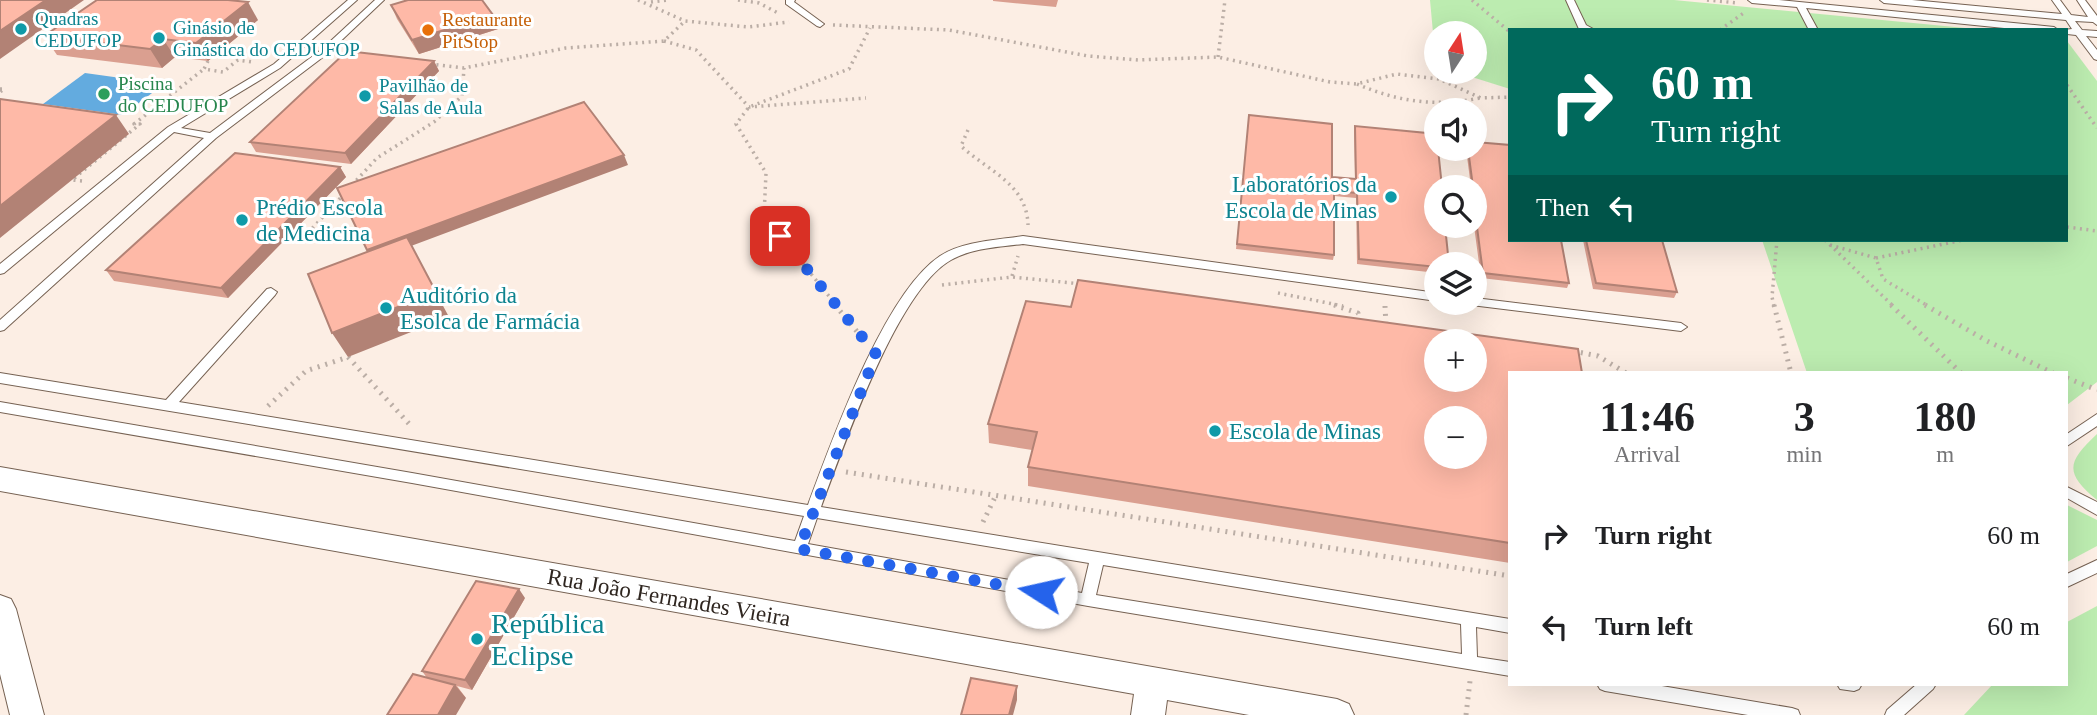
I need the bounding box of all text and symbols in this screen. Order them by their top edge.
place label: Quadras CEDUFOP [35,8,122,51]
place label: Restaurante PitStop [442,9,532,52]
place label: Ginásio de Ginástica do CEDUFOP [173,17,360,60]
marker: Quadras CEDUFOP [13,21,29,37]
north arrow [1424,21,1488,84]
map controls [1424,21,1487,469]
marker: Restaurante PitStop [420,22,436,38]
marker: Ginásio de Ginástica do CEDUFOP [151,30,167,46]
text: 60 m [1651,55,1753,110]
icon: right [1536,56,1627,147]
place label: Piscina do CEDUFOP [118,73,228,116]
place label: Pavilhão de Salas de Aula [379,75,483,118]
marker: Piscina do CEDUFOP [96,86,112,102]
marker: Pavilhão de Salas de Aula [357,88,373,104]
button: sound [1424,98,1487,161]
text: Turn right [1651,113,1781,149]
place label: Laboratórios da Escola de Minas [1225,172,1377,223]
button: search [1424,175,1487,238]
marker: Laboratórios da Escola de Minas [1383,189,1399,205]
icon: left [1603,189,1641,227]
text: Then [1536,193,1589,222]
place label: Prédio Escola de Medicina [256,195,383,246]
pin [750,206,810,266]
marker: Prédio Escola de Medicina [234,212,250,228]
icon: arrive [761,217,799,255]
button: layers [1424,252,1487,315]
place label: Auditório da Esolca de Farmácia [400,283,580,334]
marker: Auditório da Esolca de Farmácia [378,300,394,316]
button: + [1424,329,1487,392]
text: 11:46 [1599,394,1695,440]
text: 3 [1794,394,1815,440]
text: 180 [1914,394,1977,440]
button: − [1424,406,1487,469]
place label: Escola de Minas [1229,419,1381,444]
marker: Escola de Minas [1207,423,1223,439]
text: Arrival [1614,442,1680,467]
text: min [1786,442,1822,467]
text: m [1936,442,1954,467]
icon: right [1536,517,1574,555]
text: Turn right [1595,521,1712,550]
text: 60 m [1987,521,2040,550]
position arrow [1004,555,1078,629]
street label: Rua João Fernandes Vieira [545,564,793,631]
place label: República Eclipse [491,608,605,671]
icon: left [1536,608,1574,646]
text: Turn left [1595,612,1693,641]
text: 60 m [1987,612,2040,641]
marker: República Eclipse [469,631,485,647]

